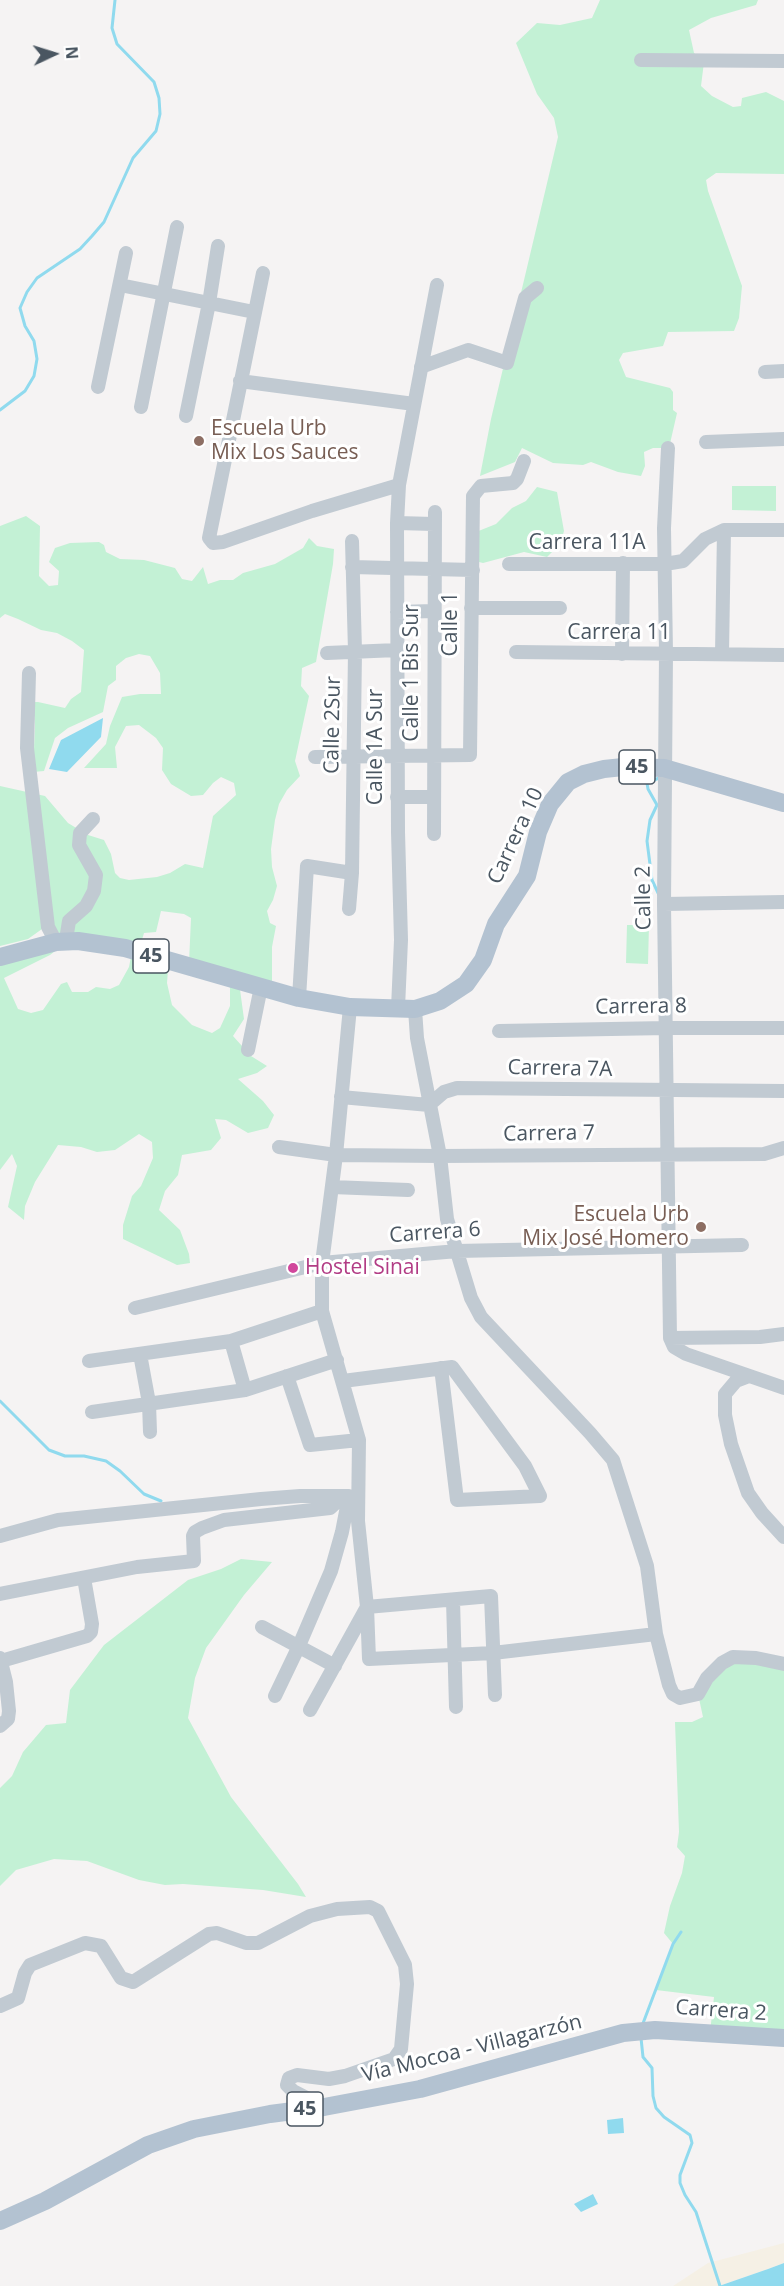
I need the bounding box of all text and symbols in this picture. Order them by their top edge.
north arrow [24,24,84,84]
text: N [61,45,83,60]
place label: Escuela Urb Mix Los Sauces [211,416,359,466]
marker: Escuela Urb Mix Los Sauces [192,434,206,448]
street label: Carrera 11A [529,530,645,556]
street label: Calle 1 [438,592,464,656]
street label: Calle 1 Bis Sur [399,604,425,742]
street label: Carrera 11 [567,620,671,646]
street label: Calle 2Sur [320,676,346,774]
street label: Calle 1A Sur [363,689,389,805]
road number: 45 [619,750,655,784]
street label: Carrera 10 [483,784,549,888]
street label: Calle 2 [631,865,657,931]
road number: 45 [133,939,169,973]
street label: Carrera 8 [595,994,687,1020]
street label: Carrera 7A [507,1055,613,1083]
street label: Carrera 7 [503,1121,595,1147]
place label: Escuela Urb Mix José Homero [522,1202,689,1252]
street label: Carrera 6 [388,1217,482,1249]
marker: Escuela Urb Mix José Homero [694,1220,708,1234]
place label: Hostel Sinai [305,1255,420,1281]
marker: Hostel Sinai [286,1261,300,1275]
street label: Carrera 2 [674,1995,768,2027]
street label: Vía Mocoa - Villagarzón [360,2009,584,2089]
road number: 45 [287,2092,323,2126]

